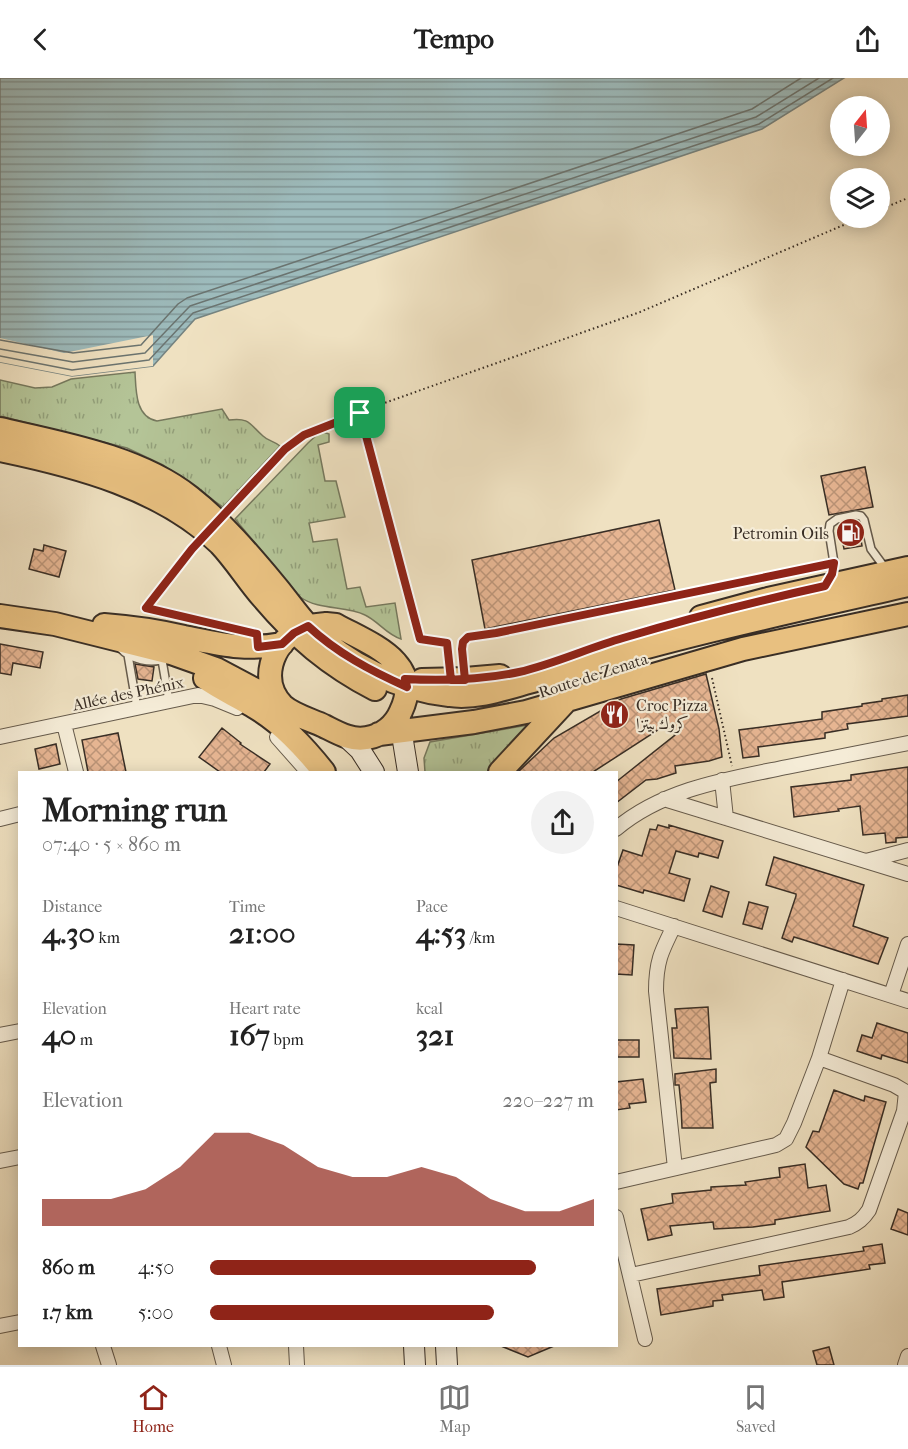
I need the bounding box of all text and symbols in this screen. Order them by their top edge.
icon: back [24,23,57,56]
text: Tempo [414,23,494,55]
icon: share [851,23,884,56]
north arrow [830,96,890,156]
map controls [830,96,890,228]
button: layers [830,168,890,228]
pin [334,387,385,438]
icon: arrive [343,396,376,429]
fuel station icon: Petromin Oils [834,517,866,549]
place label: Petromin Oils [733,524,829,543]
street label: Route de Zenata [536,649,651,702]
street label: Allée des Phénix [70,672,186,715]
place label: Croc Pizza كروك بيتزا [636,696,709,734]
restaurant icon: Croc Pizza كروك بيتزا [599,698,631,730]
text: Morning run [42,791,227,830]
button: share [531,791,594,854]
text: 07:40 · 5 × 860 m [42,833,181,856]
text: Distance [42,897,102,916]
text: Time [229,897,265,916]
text: Pace [416,897,448,916]
text: 4.30 [42,916,95,951]
text: 21:00 [229,916,296,951]
text: 4:53 [416,916,466,951]
text: km [95,928,120,947]
text: /km [466,928,495,947]
text: Elevation [42,999,107,1018]
text: Heart rate [229,999,301,1018]
text: kcal [416,999,443,1018]
text: 40 [42,1018,76,1053]
text: 167 [229,1018,270,1053]
text: 321 [416,1018,454,1053]
text: m [76,1030,93,1049]
text: bpm [270,1030,304,1049]
text: Elevation [42,1089,123,1112]
text: 220–227 m [503,1089,594,1112]
text: 860 m [42,1256,95,1279]
text: 4:50 [138,1256,174,1279]
text: 1.7 km [42,1301,93,1324]
text: 5:00 [138,1301,174,1324]
tab: Home [132,1381,174,1436]
tab: Map [438,1381,471,1436]
tab: Saved [736,1381,776,1436]

